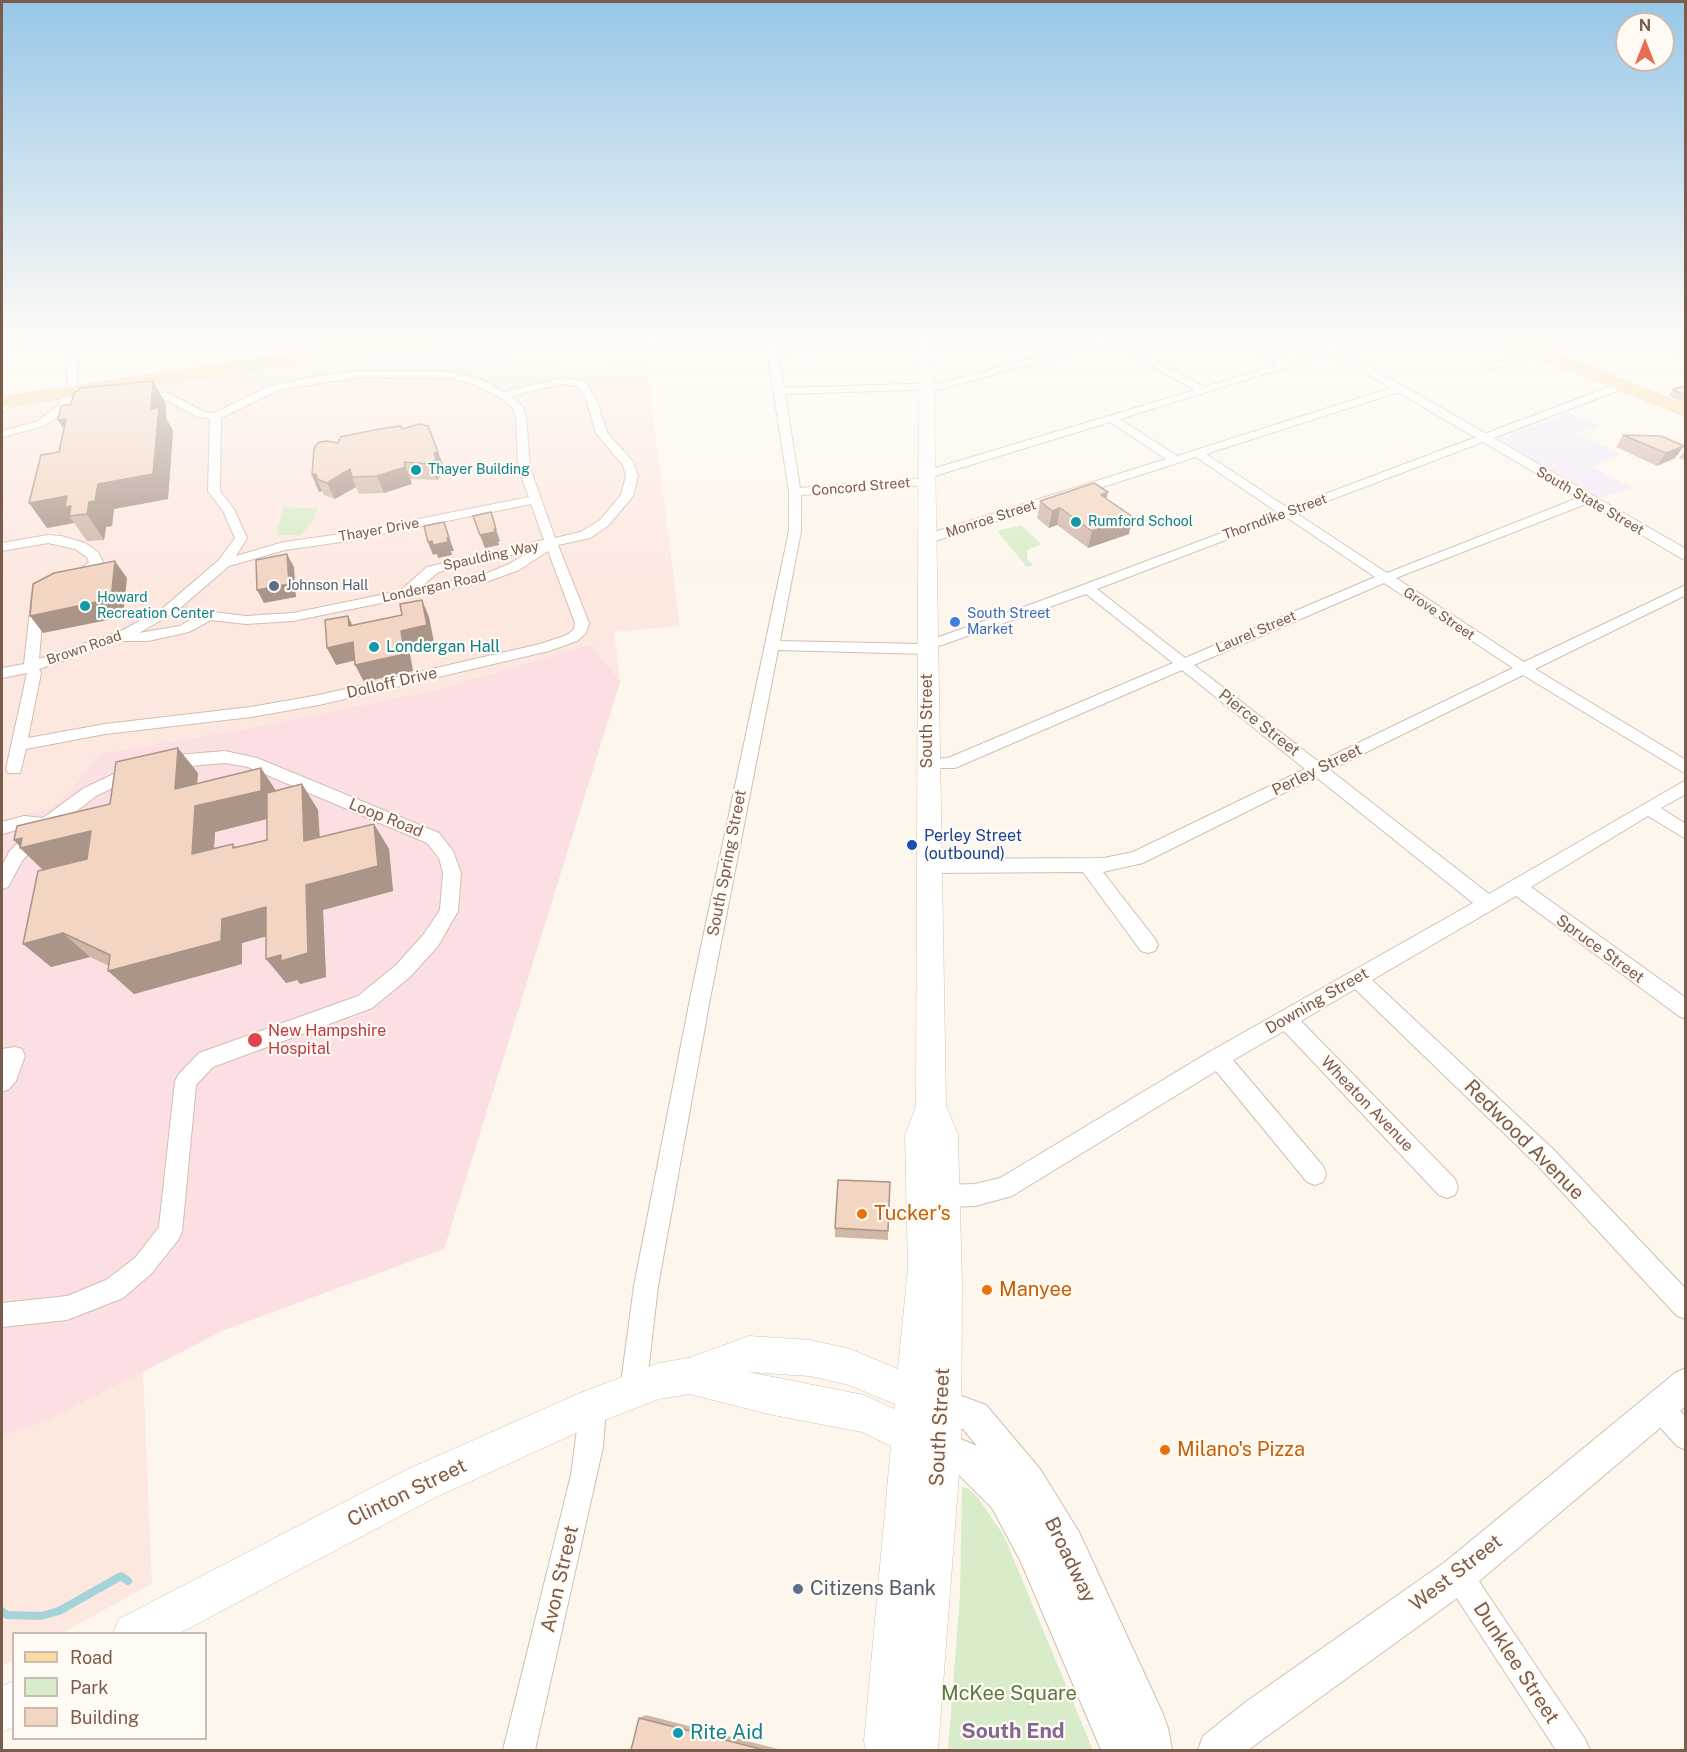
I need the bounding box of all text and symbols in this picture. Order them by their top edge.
north arrow [1615,12,1675,72]
text: N [1639,16,1651,35]
place label: Thayer Building [428,462,530,478]
marker: Thayer Building [409,463,423,477]
street label: South State Street [1533,463,1647,539]
street label: Concord Street [811,474,911,500]
street label: Thorndike Street [1221,490,1329,544]
street label: Monroe Street [944,497,1038,541]
place label: Rumford School [1088,514,1193,530]
street label: Thayer Drive [337,515,421,545]
marker: Rumford School [1069,515,1083,529]
street label: Spaulding Way [442,538,540,574]
street label: Londergan Road [380,568,488,606]
place label: Johnson Hall [286,578,369,594]
marker: Johnson Hall [267,579,281,593]
street label: Grove Street [1400,584,1478,644]
place label: Howard Recreation Center [97,590,215,622]
marker: Howard Recreation Center [78,599,92,613]
place label: South Street Market [967,606,1050,638]
street label: Laurel Street [1213,608,1299,656]
marker: South Street Market [948,615,962,629]
street label: Brown Road [44,627,124,669]
place label: Londergan Hall [386,637,500,657]
marker: Londergan Hall [367,640,381,654]
street label: Dolloff Drive [345,663,439,703]
street label: South Street [917,673,937,769]
street label: Pierce Street [1215,685,1303,761]
street label: Perley Street [1269,740,1365,800]
street label: South Spring Street [703,788,751,938]
street label: Loop Road [346,794,426,842]
place label: Perley Street (outbound) [924,826,1022,864]
marker: Perley Street (outbound) [905,838,919,852]
street label: Spruce Street [1552,911,1648,987]
street label: Downing Street [1262,964,1372,1038]
place label: New Hampshire Hospital [268,1021,386,1059]
marker: New Hampshire Hospital [246,1031,264,1049]
street label: Wheaton Avenue [1317,1052,1417,1156]
street label: Redwood Avenue [1459,1075,1589,1205]
place label: Tucker's [874,1202,951,1226]
marker: Tucker's [855,1207,869,1221]
place label: Manyee [999,1278,1072,1302]
marker: Manyee [980,1283,994,1297]
street label: South Street [925,1367,955,1487]
place label: Milano's Pizza [1177,1438,1305,1462]
marker: Milano's Pizza [1158,1443,1172,1457]
street label: Clinton Street [344,1454,470,1532]
street label: Broadway [1039,1513,1101,1607]
street label: Avon Street [536,1523,584,1635]
street label: West Street [1405,1530,1507,1616]
place label: Citizens Bank [810,1577,936,1601]
marker: Citizens Bank [791,1582,805,1596]
street label: Dunklee Street [1468,1598,1564,1728]
legend [12,1632,207,1740]
text: Road [70,1647,113,1668]
text: Park [70,1677,108,1698]
park label: McKee Square [941,1682,1077,1706]
text: Building [70,1707,139,1728]
district label: South End [961,1719,1065,1745]
place label: Rite Aid [690,1721,763,1745]
marker: Rite Aid [671,1726,685,1740]

